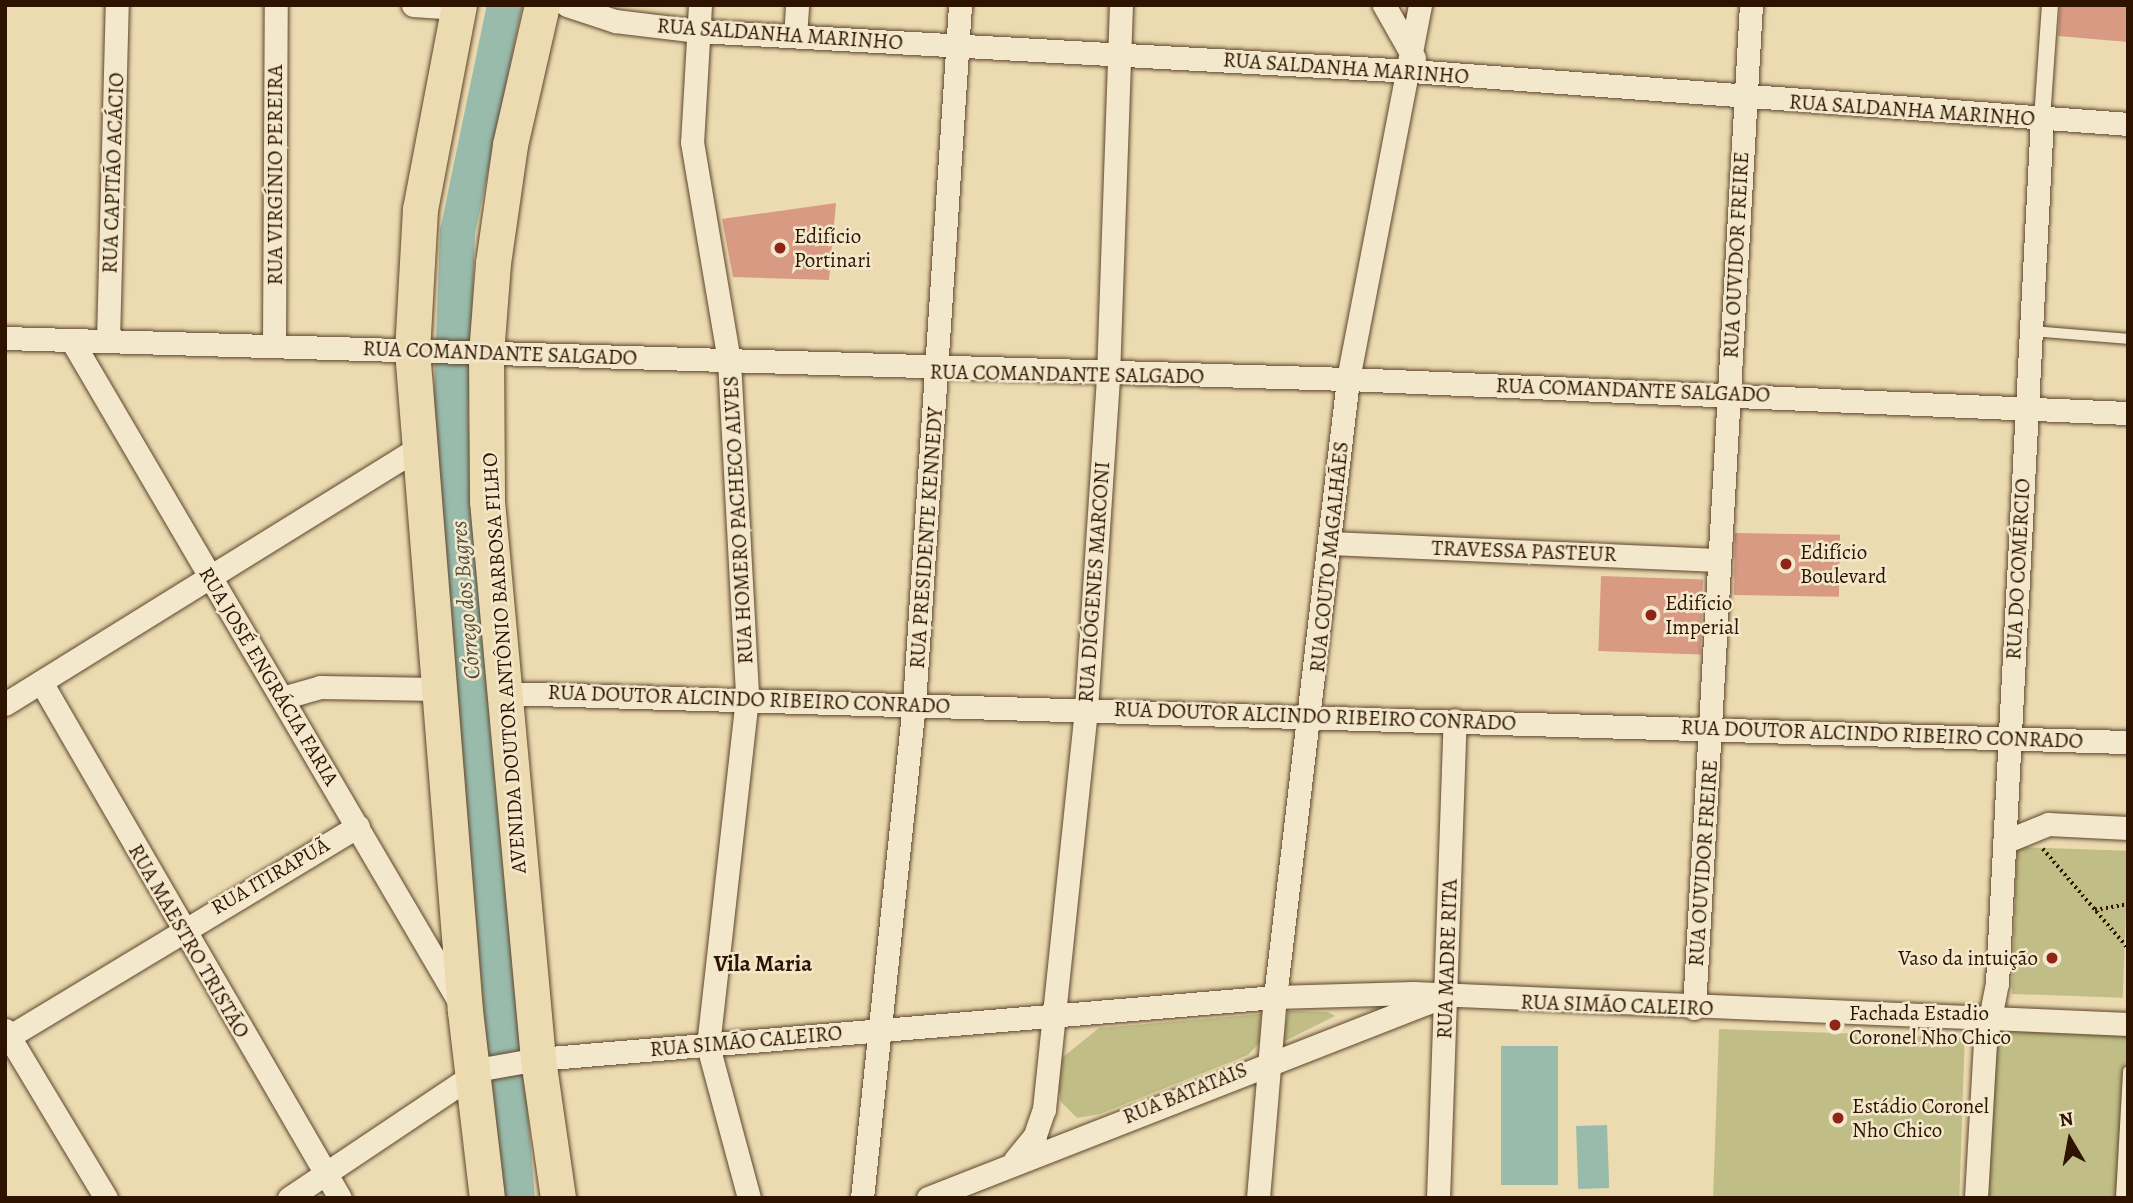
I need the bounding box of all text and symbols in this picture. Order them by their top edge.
street label: RUA SALDANHA MARINHO [656,13,904,55]
street label: RUA SALDANHA MARINHO [1222,47,1470,89]
street label: RUA VIRGÍNIO PEREIRA [262,65,288,285]
street label: RUA CAPITÃO ACÁCIO [97,72,129,274]
street label: RUA SALDANHA MARINHO [1788,89,2036,131]
street label: RUA OUVIDOR FREIRE [1718,151,1754,359]
place label: Edifício Portinari [794,223,871,273]
marker: Edifício Portinari [772,240,788,256]
street label: RUA COMANDANTE SALGADO [362,336,638,370]
street label: RUA COMANDANTE SALGADO [929,359,1205,389]
street label: RUA COMANDANTE SALGADO [1495,373,1771,407]
street label: RUA HOMERO PACHECO ALVES [718,375,758,665]
street label: RUA PRESIDENTE KENNEDY [904,406,948,670]
street label: RUA COUTO MAGALHÃES [1304,440,1354,674]
street label: AVENIDA DOUTOR ANTÔNIO BARBOSA FILHO [477,452,531,874]
street label: RUA DIÓGENES MARCONI [1073,461,1115,703]
street label: RUA DO COMÉRCIO [2001,478,2035,660]
water label: Córrego dos Bagres [445,520,487,680]
street label: TRAVESSA PASTEUR [1431,535,1617,567]
place label: Edifício Boulevard [1800,539,1887,589]
marker: Edifício Boulevard [1778,556,1794,572]
street label: RUA JOSÉ ENGRÁCIA FARIA [194,562,344,790]
place label: Edifício Imperial [1665,590,1739,640]
marker: Edifício Imperial [1643,607,1659,623]
street label: RUA DOUTOR ALCINDO RIBEIRO CONRADO [547,679,951,719]
street label: RUA DOUTOR ALCINDO RIBEIRO CONRADO [1113,696,1517,736]
street label: RUA DOUTOR ALCINDO RIBEIRO CONRADO [1680,714,2084,754]
street label: RUA OUVIDOR FREIRE [1683,759,1723,967]
street label: RUA ITIRAPUÃ [206,832,334,920]
street label: RUA MAESTRO TRISTÃO [123,840,255,1042]
street label: RUA MADRE RITA [1432,878,1462,1040]
place label: Vaso da intuição [1898,945,2038,971]
district label: Vila Maria [714,950,812,978]
marker: Vaso da intuição [2044,950,2060,966]
street label: RUA SIMÃO CALEIRO [1520,989,1714,1021]
place label: Fachada Estadio Coronel Nho Chico [1849,1000,2011,1050]
marker: Fachada Estadio Coronel Nho Chico [1827,1017,1843,1033]
street label: RUA SIMÃO CALEIRO [649,1020,843,1062]
street label: RUA BATATAIS [1119,1057,1251,1129]
place label: Estádio Coronel Nho Chico [1852,1093,1989,1143]
north arrow [2035,1105,2105,1175]
text: N [2057,1105,2075,1133]
marker: Estádio Coronel Nho Chico [1830,1110,1846,1126]

